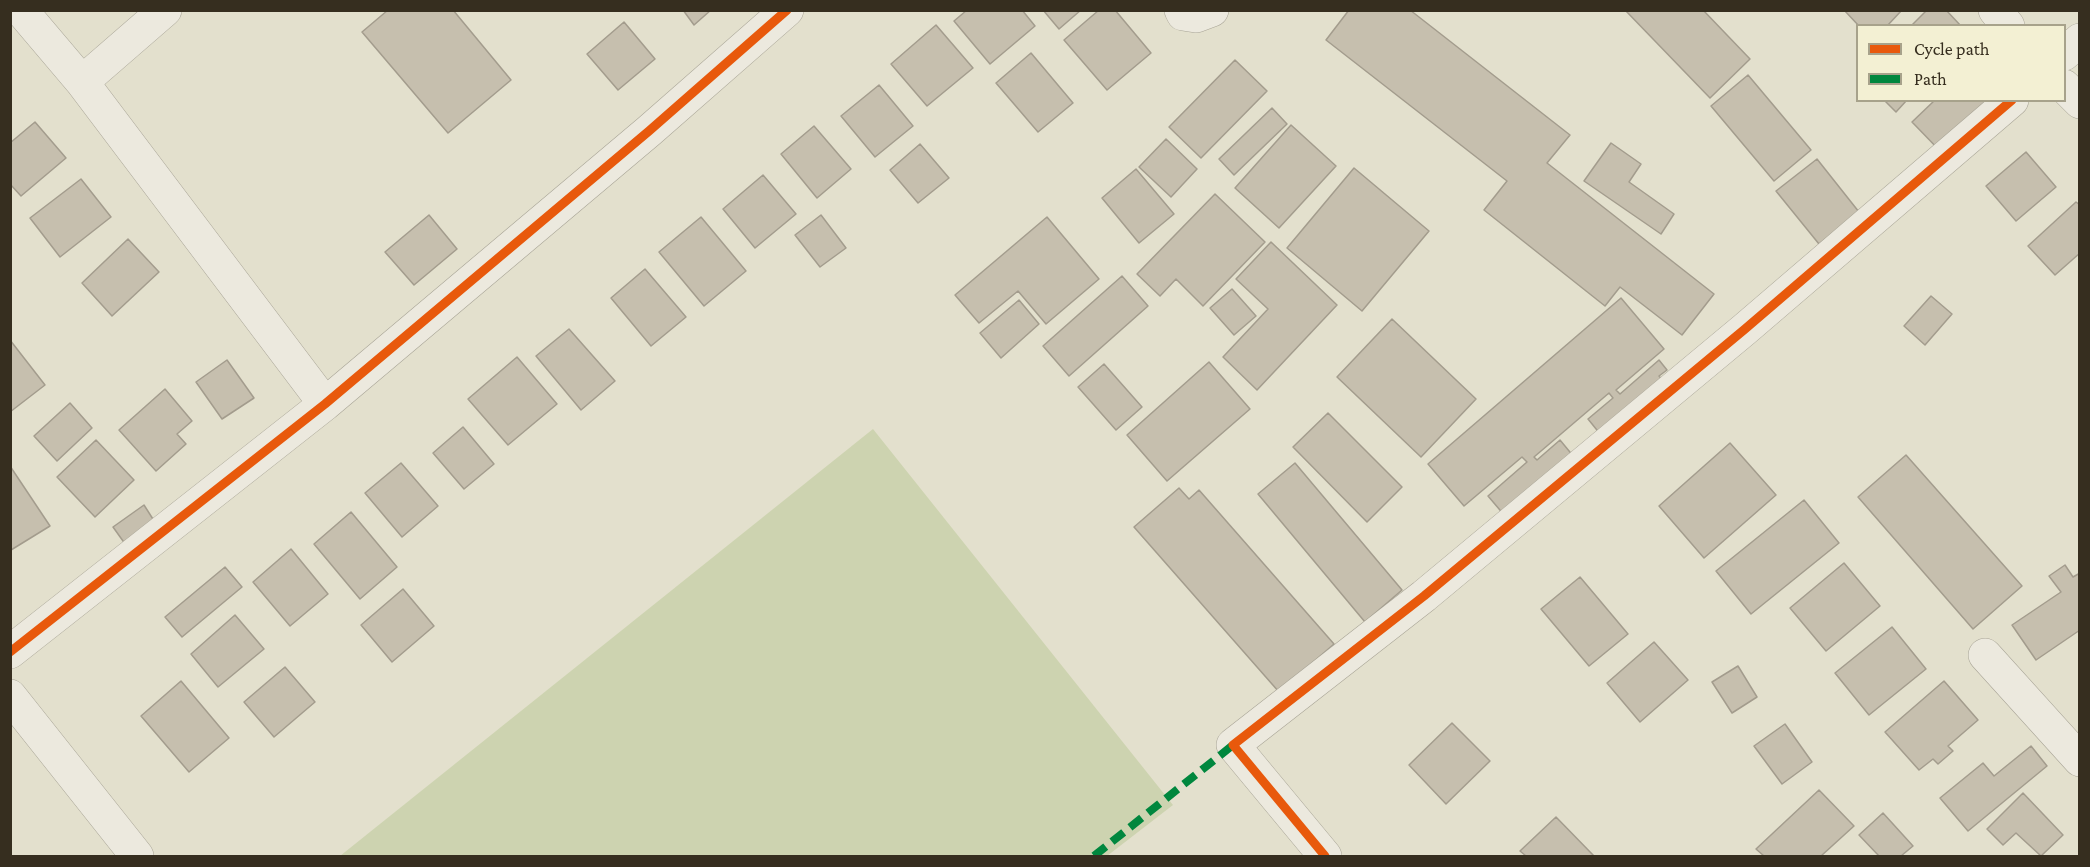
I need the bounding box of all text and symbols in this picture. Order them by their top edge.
legend [1856,24,2066,102]
text: Cycle path [1914,39,1989,59]
text: Path [1914,69,1947,89]

